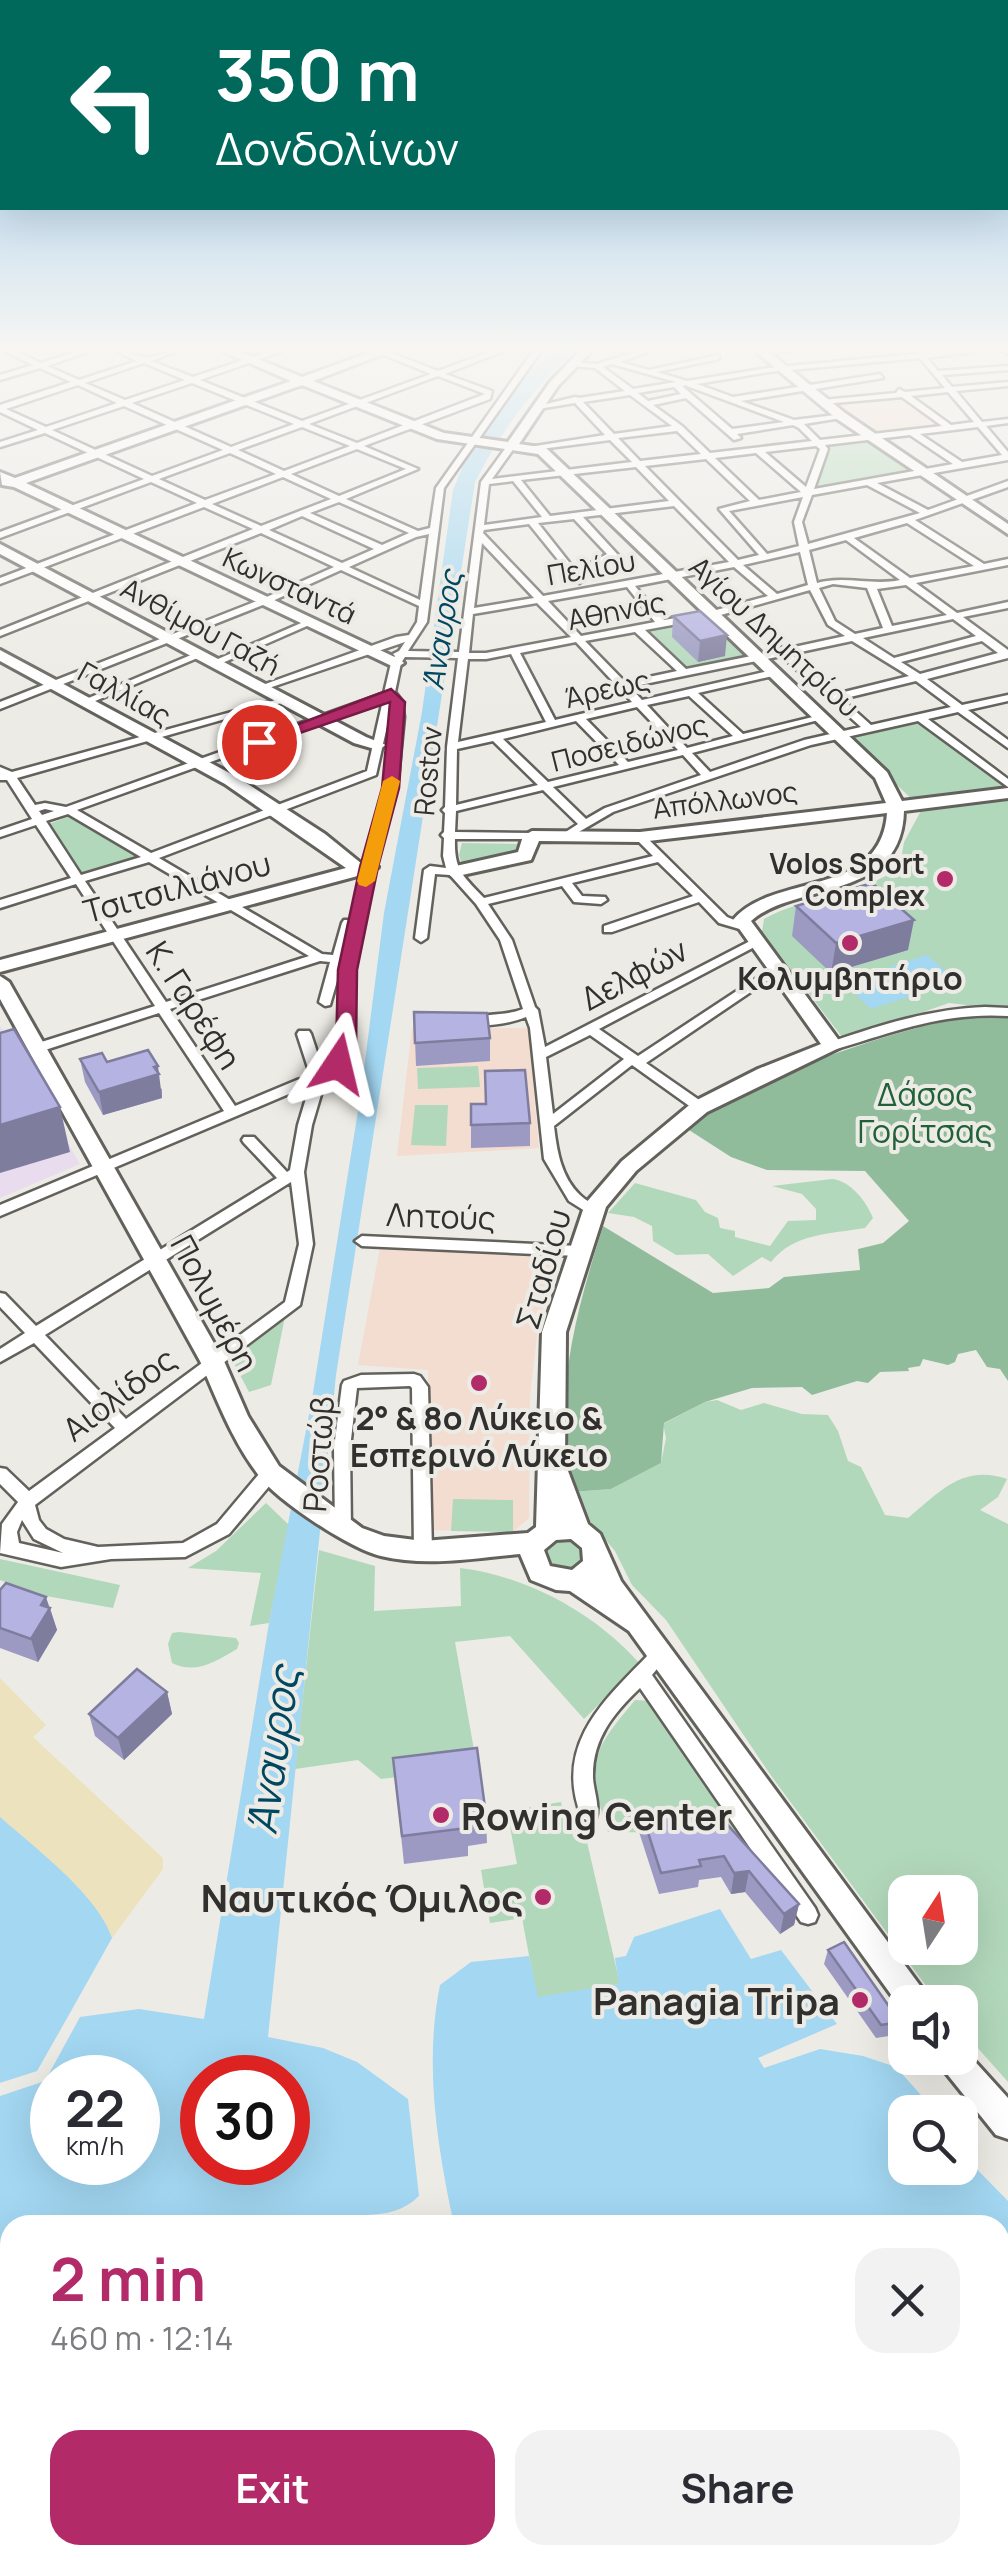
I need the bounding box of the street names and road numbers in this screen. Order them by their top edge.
street label: Κωνσταντά [217,538,363,632]
street label: Πελίου [544,541,638,593]
street label: Αγίου Δημητρίου [682,547,868,725]
street label: Ανθίμου Γαζή [115,568,287,684]
street label: Αθηνάς [564,582,668,638]
street label: Γαλλίας [72,652,178,734]
street label: Άρεως [561,660,653,716]
street label: Ποσειδώνος [547,704,711,780]
street label: Rostov [404,725,450,817]
street label: Απόλλωνος [650,771,800,827]
street label: Τσιτσιλιάνου [78,841,276,933]
street label: Δελφών [573,928,695,1020]
street label: Κ. Γαρέφη [136,932,252,1078]
street label: Λητούς [386,1192,496,1240]
street label: Σταδίου [505,1204,581,1334]
street label: Πολυμέρη [161,1227,269,1379]
street label: Αιολίδος [53,1337,185,1451]
street label: Ροστώβ [292,1395,344,1513]

